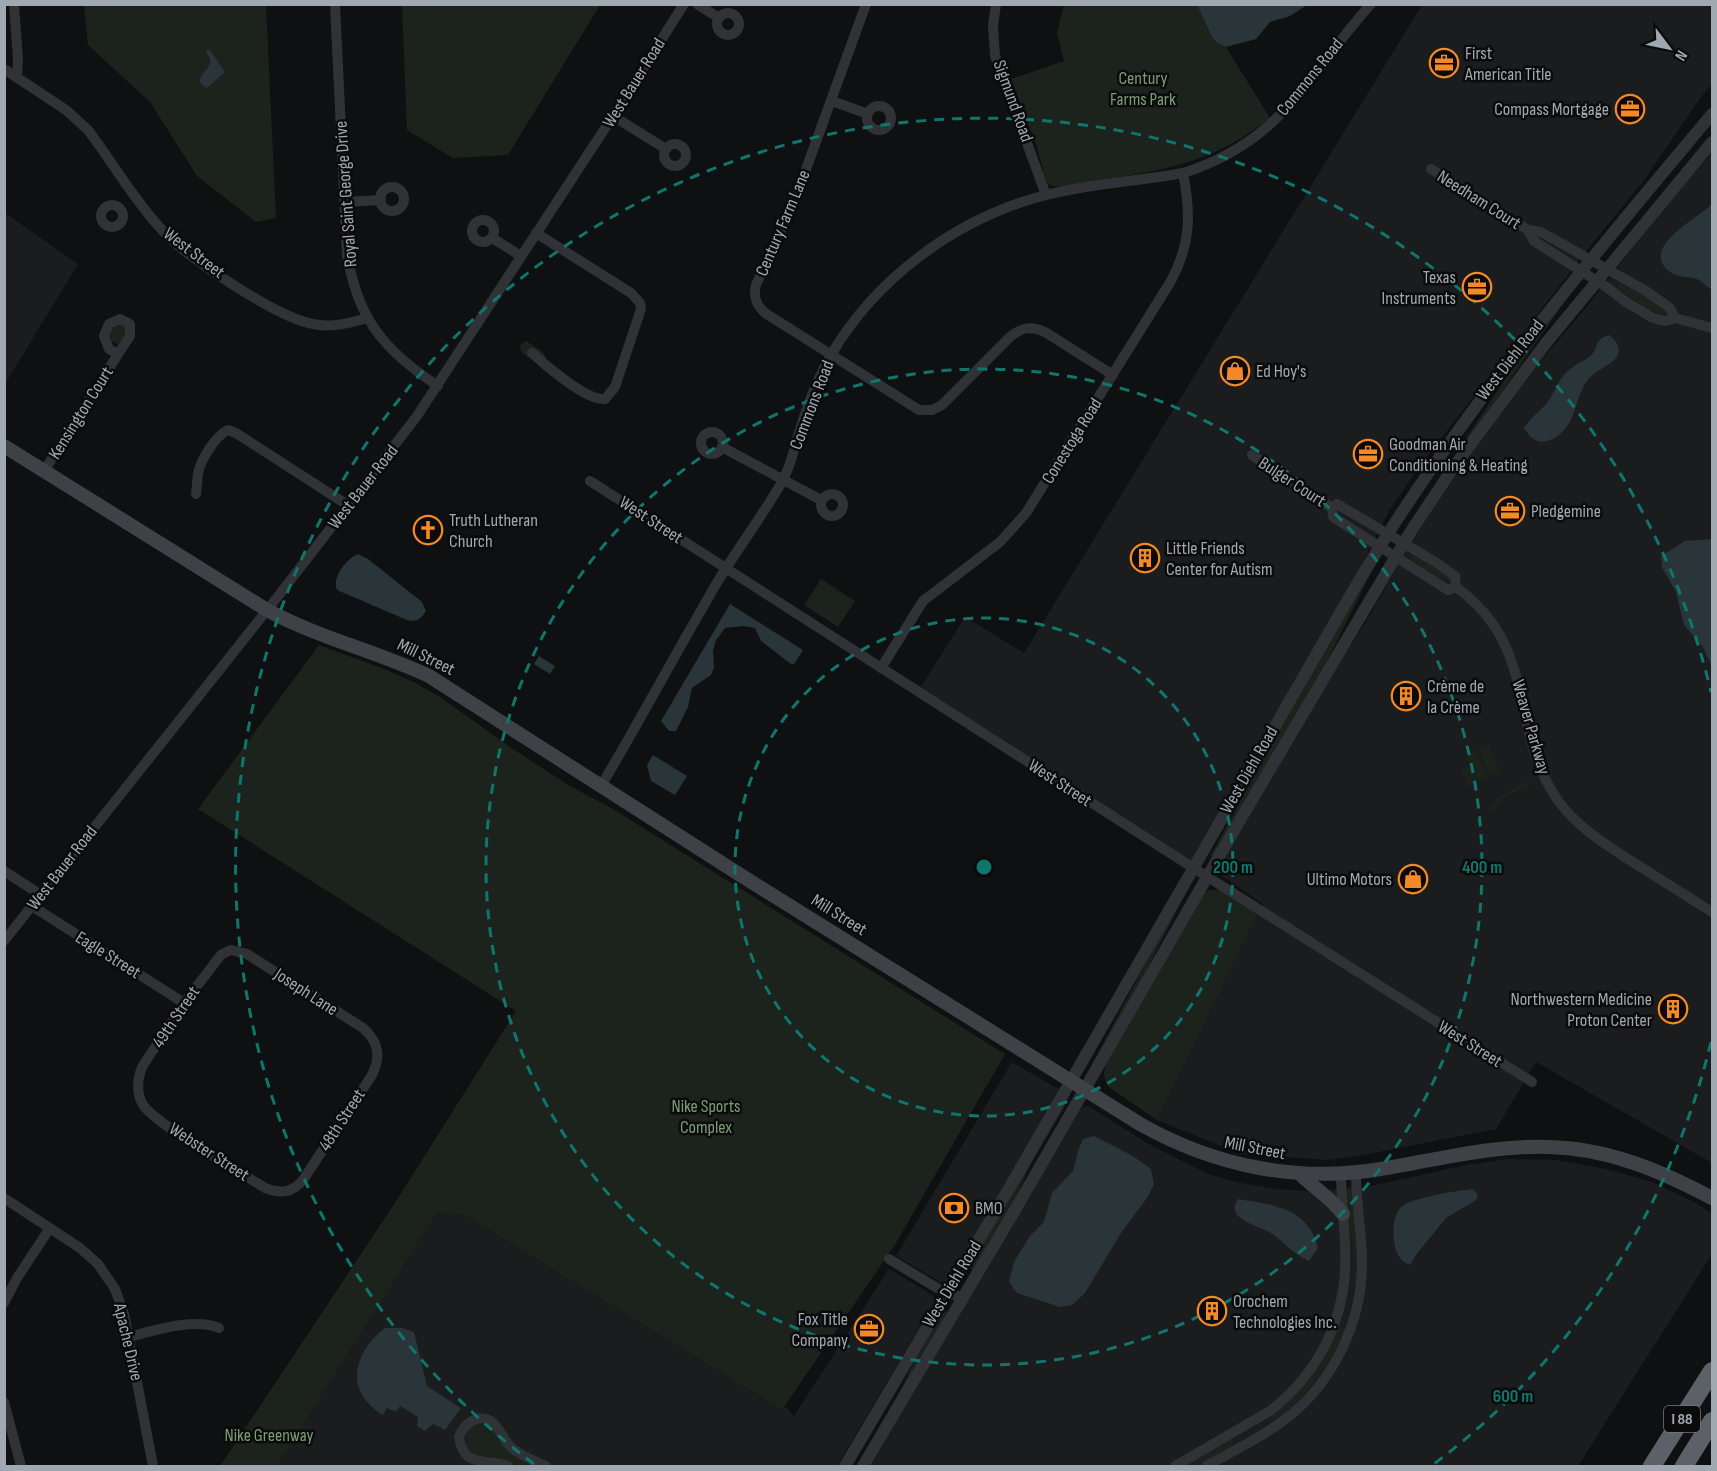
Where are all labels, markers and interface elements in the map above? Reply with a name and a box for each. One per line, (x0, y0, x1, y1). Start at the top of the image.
north arrow (1639, 18, 1699, 78)
street label: Commons Road (1272, 34, 1348, 120)
street label: West Bauer Road (598, 35, 670, 131)
place label: First American Title (1464, 43, 1552, 85)
text: N (1670, 46, 1691, 64)
office icon: First American Title (1428, 47, 1460, 79)
street label: Sigmund Road (989, 57, 1037, 145)
park label: Century Farms Park (1110, 68, 1176, 110)
office icon: Compass Mortgage (1614, 93, 1646, 125)
place label: Compass Mortgage (1494, 99, 1609, 120)
street label: Royal Saint George Drive (330, 120, 362, 268)
street label: Needham Court (1433, 166, 1525, 234)
street label: Century Farm Lane (751, 167, 815, 279)
street label: West Street (159, 223, 229, 283)
place label: Texas Instruments (1382, 267, 1456, 309)
office icon: Texas Instruments (1461, 271, 1493, 303)
street label: West Diehl Road (1472, 315, 1548, 405)
shop icon: Ed Hoy's (1219, 355, 1251, 387)
street label: Commons Road (785, 358, 839, 452)
place label: Ed Hoy's (1256, 361, 1306, 382)
street label: Kensington Court (44, 362, 118, 463)
street label: Conestoga Road (1037, 394, 1107, 488)
place label: Goodman Air Conditioning & Heating (1389, 434, 1528, 476)
office icon: Goodman Air Conditioning & Heating (1352, 438, 1384, 470)
street label: West Bauer Road (324, 441, 402, 533)
street label: Bulger Court (1255, 453, 1330, 512)
street label: West Street (615, 492, 687, 549)
office icon: Pledgemine (1494, 495, 1526, 527)
place label: Pledgemine (1531, 501, 1601, 522)
place label: Truth Lutheran Church (449, 510, 538, 552)
church icon: Truth Lutheran Church (412, 514, 444, 546)
place label: Little Friends Center for Autism (1166, 538, 1273, 580)
building icon: Little Friends Center for Autism (1129, 542, 1161, 574)
street label: Mill Street (394, 634, 459, 680)
place label: Crème de la Crème (1427, 676, 1484, 718)
street label: Weaver Parkway (1507, 677, 1555, 777)
building icon: Crème de la Crème (1390, 680, 1422, 712)
street label: West Diehl Road (1216, 723, 1282, 817)
street label: West Street (1024, 755, 1096, 812)
street label: West Bauer Road (23, 822, 101, 914)
centre of rings (974, 857, 994, 877)
text: 200 m (1213, 857, 1253, 878)
text: 400 m (1462, 857, 1502, 878)
shop icon: Ultimo Motors (1397, 863, 1429, 895)
place label: Ultimo Motors (1307, 869, 1392, 890)
street label: Mill Street (807, 890, 871, 940)
street label: Eagle Street (72, 927, 145, 983)
street label: Joseph Lane (269, 963, 342, 1020)
street label: 49th Street (148, 982, 204, 1052)
place label: Northwestern Medicine Proton Center (1510, 989, 1652, 1031)
building icon: Northwestern Medicine Proton Center (1657, 993, 1689, 1025)
street label: West Street (1434, 1016, 1506, 1072)
street label: 48th Street (314, 1085, 370, 1155)
park label: Nike Sports Complex (671, 1096, 741, 1138)
street label: Webster Street (165, 1118, 253, 1186)
street label: Mill Street (1223, 1132, 1288, 1164)
bank icon: BMO (938, 1192, 970, 1224)
place label: BMO (975, 1198, 1003, 1219)
street label: West Diehl Road (918, 1237, 986, 1331)
place label: Orochem Technologies Inc. (1233, 1291, 1337, 1333)
building icon: Orochem Technologies Inc. (1196, 1295, 1228, 1327)
street label: Apache Drive (109, 1300, 147, 1383)
place label: Fox Title Company (791, 1309, 848, 1351)
office icon: Fox Title Company (853, 1313, 885, 1345)
text: 600 m (1493, 1386, 1533, 1407)
road number: I 88 (1664, 1406, 1700, 1432)
park label: Nike Greenway (225, 1425, 314, 1446)

